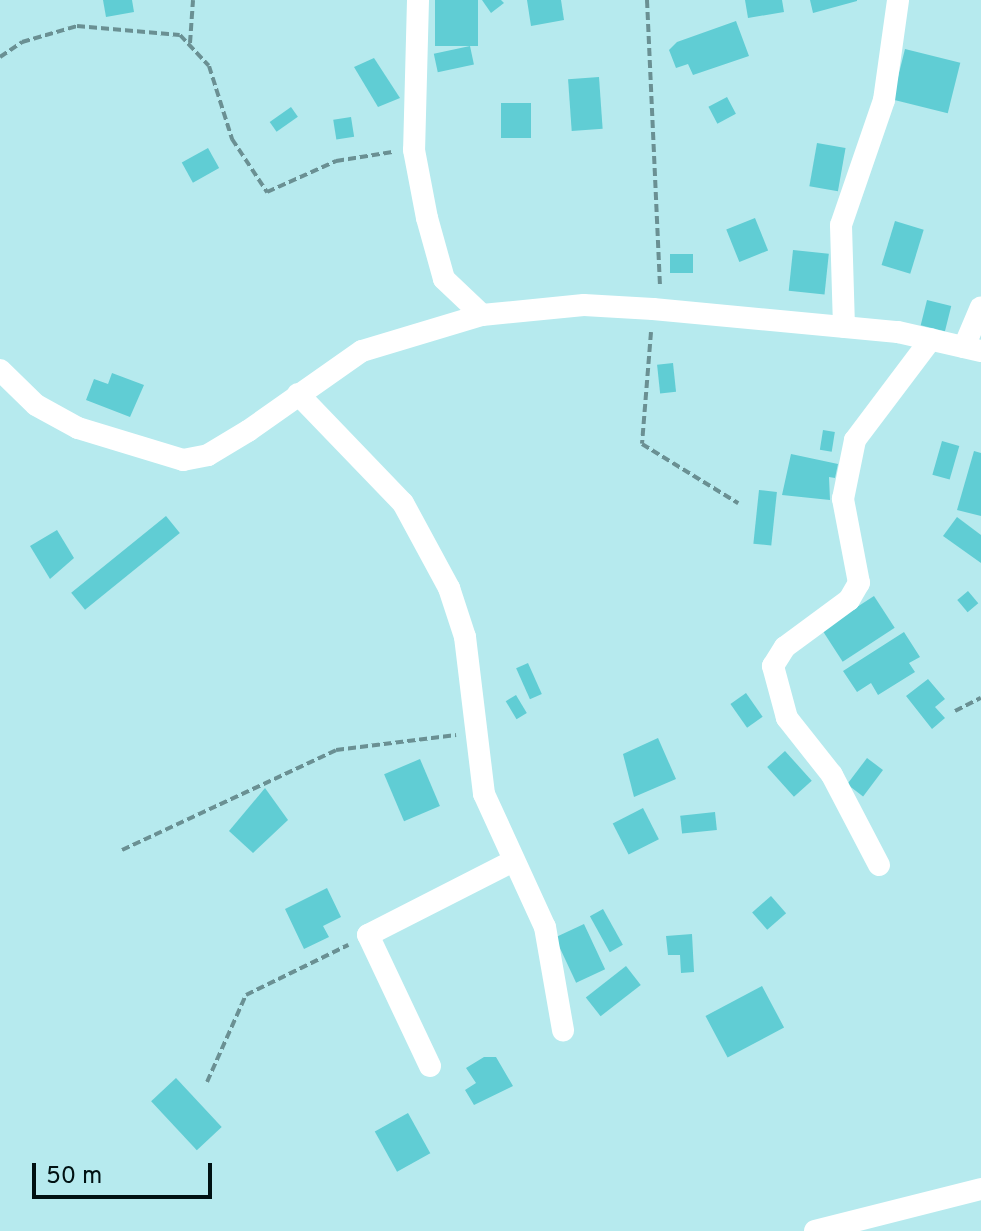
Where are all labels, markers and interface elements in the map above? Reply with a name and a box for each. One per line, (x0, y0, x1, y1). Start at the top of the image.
scale bar (36, 1147, 216, 1197)
text: 50 m (46, 1162, 102, 1192)

